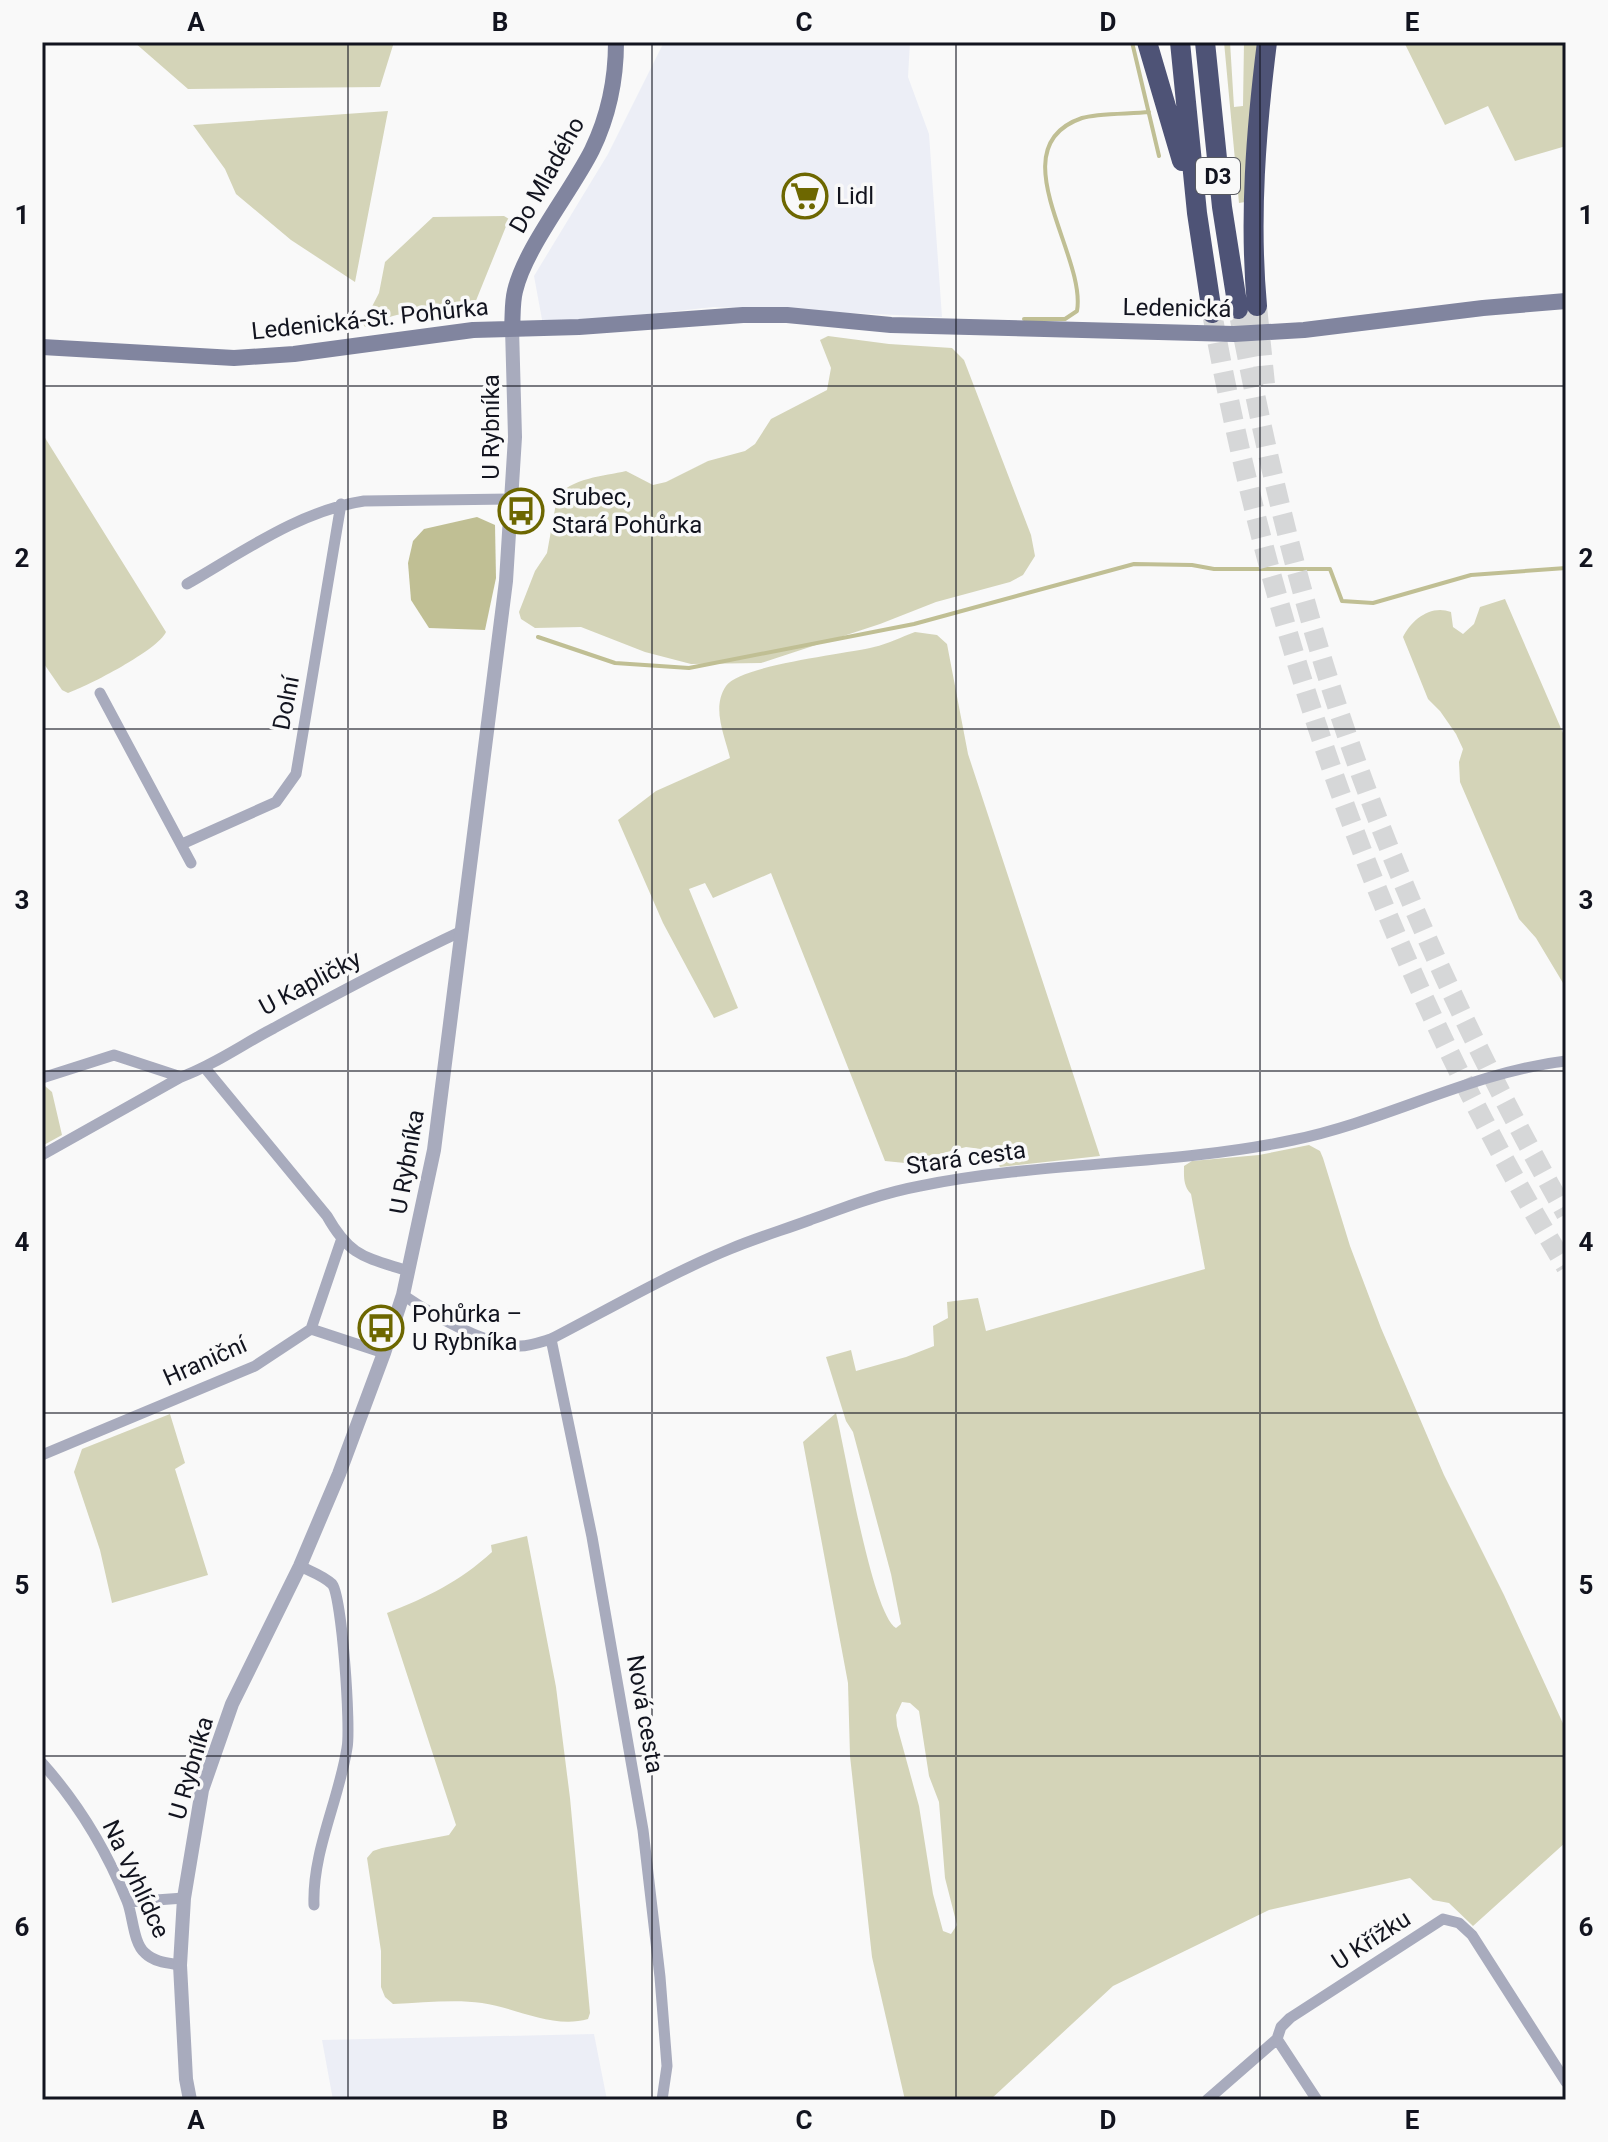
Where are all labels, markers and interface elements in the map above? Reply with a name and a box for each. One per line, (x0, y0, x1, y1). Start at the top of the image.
text: A (187, 7, 205, 37)
text: B (492, 7, 508, 37)
text: C (795, 7, 813, 37)
text: D (1100, 7, 1116, 37)
text: E (1405, 7, 1420, 37)
street label: Do Mladého (504, 112, 590, 238)
road number: D3 (1196, 158, 1240, 194)
supermarket icon: Lidl (781, 172, 829, 220)
place label: Lidl (836, 182, 874, 210)
text: 1 (15, 200, 29, 230)
text: 1 (1579, 200, 1593, 230)
street label: Ledenická-St. Pohůrka (250, 293, 490, 345)
street label: Ledenická (1122, 293, 1232, 323)
street label: U Rybníka (477, 374, 505, 480)
place label: Srubec, Stará Pohůrka (552, 483, 702, 539)
bus stop icon: Srubec, Stará Pohůrka (497, 487, 545, 535)
text: 2 (15, 543, 29, 573)
text: 2 (1579, 543, 1593, 573)
street label: Dolní (267, 673, 305, 732)
text: 3 (15, 885, 29, 915)
text: 3 (1579, 885, 1593, 915)
street label: U Kapličky (254, 944, 366, 1021)
street label: U Rybníka (384, 1108, 430, 1216)
street label: Stará cesta (904, 1136, 1028, 1180)
text: 4 (15, 1227, 30, 1257)
text: 4 (1579, 1227, 1594, 1257)
place label: Pohůrka – U Rybníka (412, 1300, 522, 1356)
bus stop icon: Pohůrka – U Rybníka (357, 1304, 405, 1352)
street label: Hraniční (159, 1330, 252, 1392)
text: 5 (15, 1570, 29, 1600)
text: 5 (1579, 1570, 1593, 1600)
street label: Nová cesta (621, 1653, 669, 1775)
street label: U Rybníka (163, 1713, 219, 1823)
street label: Na Vyhlídce (97, 1816, 175, 1942)
street label: U Křížku (1326, 1904, 1416, 1976)
text: 6 (15, 1912, 30, 1942)
text: 6 (1579, 1912, 1594, 1942)
text: A (187, 2105, 205, 2135)
text: B (492, 2105, 508, 2135)
text: C (795, 2105, 813, 2135)
text: D (1100, 2105, 1116, 2135)
text: E (1405, 2105, 1420, 2135)

